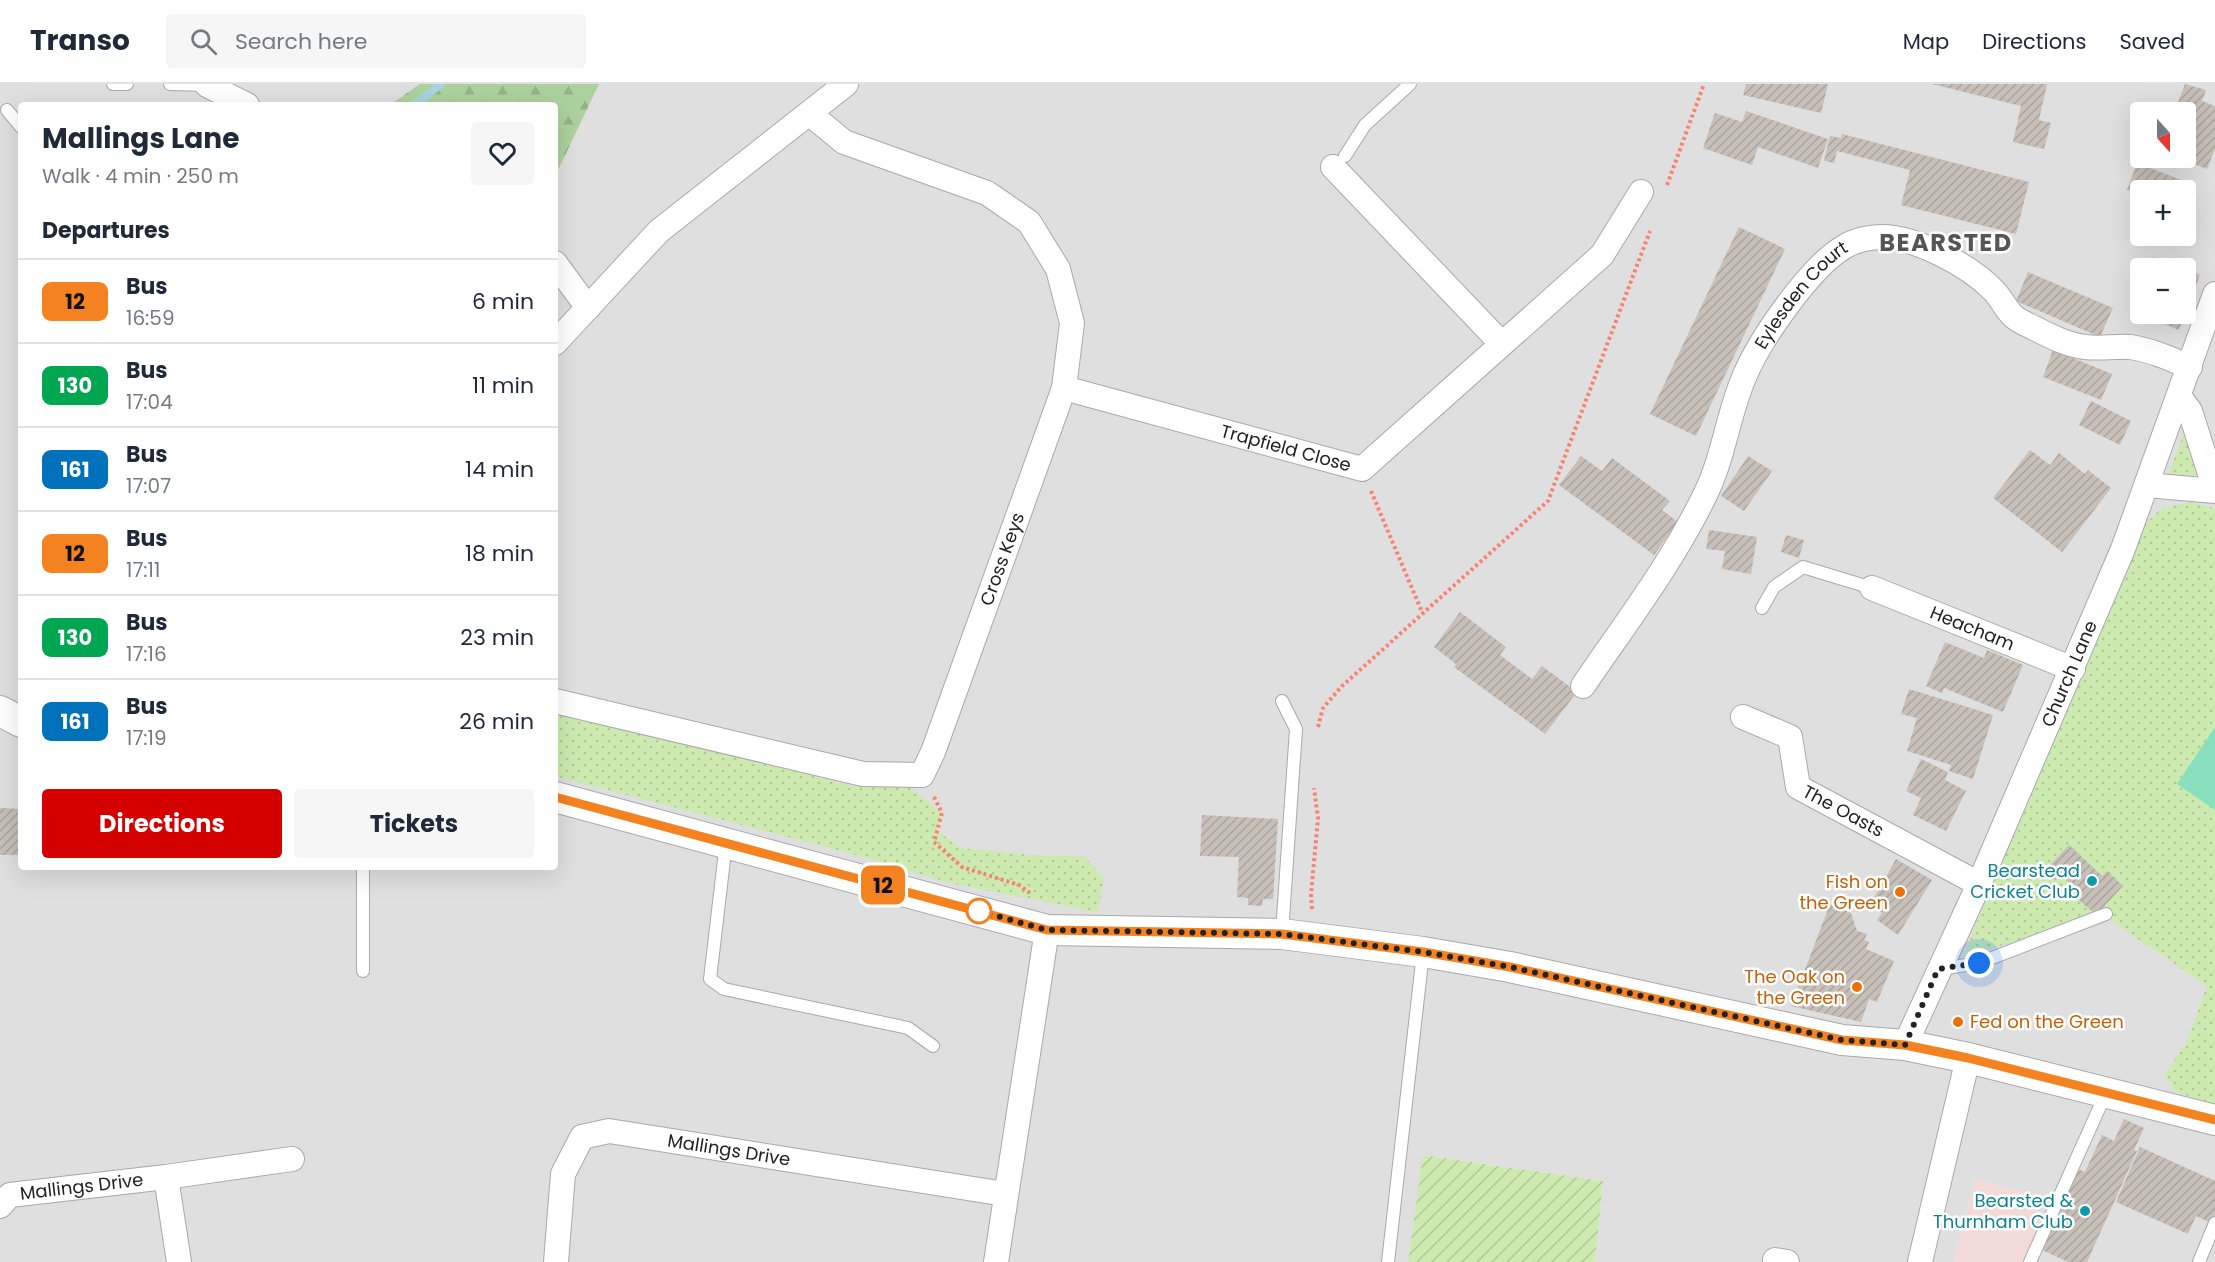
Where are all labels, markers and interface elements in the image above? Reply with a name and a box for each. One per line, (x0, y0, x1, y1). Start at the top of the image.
search box (166, 14, 586, 68)
text: Transo (30, 21, 130, 60)
icon: search (187, 25, 220, 58)
text: Search here (235, 26, 367, 57)
text: Map (1903, 27, 1949, 56)
text: Directions (1982, 27, 2086, 56)
text: Saved (2119, 27, 2185, 56)
north arrow (2130, 102, 2196, 168)
map controls (2130, 102, 2196, 324)
text: Mallings Lane (42, 119, 239, 158)
button: heart (471, 122, 534, 185)
text: Walk · 4 min · 250 m (42, 162, 239, 190)
button: + (2130, 180, 2196, 246)
text: Departures (42, 215, 170, 246)
district label: BEARSTED (1879, 226, 2013, 259)
street label: Eylesden Court (1748, 235, 1852, 353)
button: − (2130, 258, 2196, 324)
text: Bus (126, 271, 168, 302)
text: 6 min (472, 286, 534, 317)
text: 12 (65, 287, 85, 316)
text: 16:59 (126, 304, 175, 332)
text: Bus (126, 355, 168, 386)
text: 11 min (472, 370, 534, 401)
text: 130 (58, 371, 92, 400)
text: 17:04 (126, 388, 173, 416)
street label: Trapfield Close (1218, 418, 1354, 478)
text: Bus (126, 439, 168, 470)
text: 14 min (465, 454, 534, 485)
text: 161 (60, 455, 90, 484)
text: 17:07 (126, 472, 171, 500)
street label: Cross Keys (974, 509, 1030, 609)
text: Bus (126, 523, 168, 554)
text: 18 min (465, 538, 534, 569)
text: 12 (65, 539, 85, 568)
text: 17:11 (126, 556, 160, 584)
street label: Heacham (1926, 600, 2018, 656)
text: Bus (126, 607, 168, 638)
street label: Church Lane (2035, 616, 2103, 731)
text: 23 min (460, 622, 534, 653)
text: 130 (58, 623, 92, 652)
text: 17:16 (126, 640, 167, 668)
text: Bus (126, 691, 168, 722)
text: 26 min (459, 706, 534, 737)
text: 161 (60, 707, 90, 736)
text: 17:19 (126, 724, 167, 752)
street label: The Oasts (1798, 779, 1889, 843)
button: Directions (42, 789, 282, 858)
button: Tickets (294, 789, 534, 858)
place label: Bearstead Cricket Club (1970, 858, 2080, 904)
line badge: 12 (856, 866, 910, 904)
place label: Fish on the Green (1799, 869, 1888, 915)
text: 12 (873, 871, 893, 900)
marker: Bearstead Cricket Club (2085, 874, 2099, 888)
marker: Fish on the Green (1893, 885, 1907, 899)
unlabelled marker (966, 898, 992, 924)
your location (1964, 948, 1994, 978)
place label: The Oak on the Green (1744, 964, 1845, 1010)
marker: The Oak on the Green (1850, 980, 1864, 994)
place label: Fed on the Green (1970, 1009, 2124, 1034)
marker: Fed on the Green (1951, 1015, 1965, 1029)
street label: Mallings Drive (666, 1127, 792, 1172)
street label: Mallings Drive (19, 1167, 145, 1206)
place label: Bearsted & Thurnham Club (1933, 1188, 2074, 1234)
marker: Bearsted & Thurnham Club (2078, 1204, 2092, 1218)

